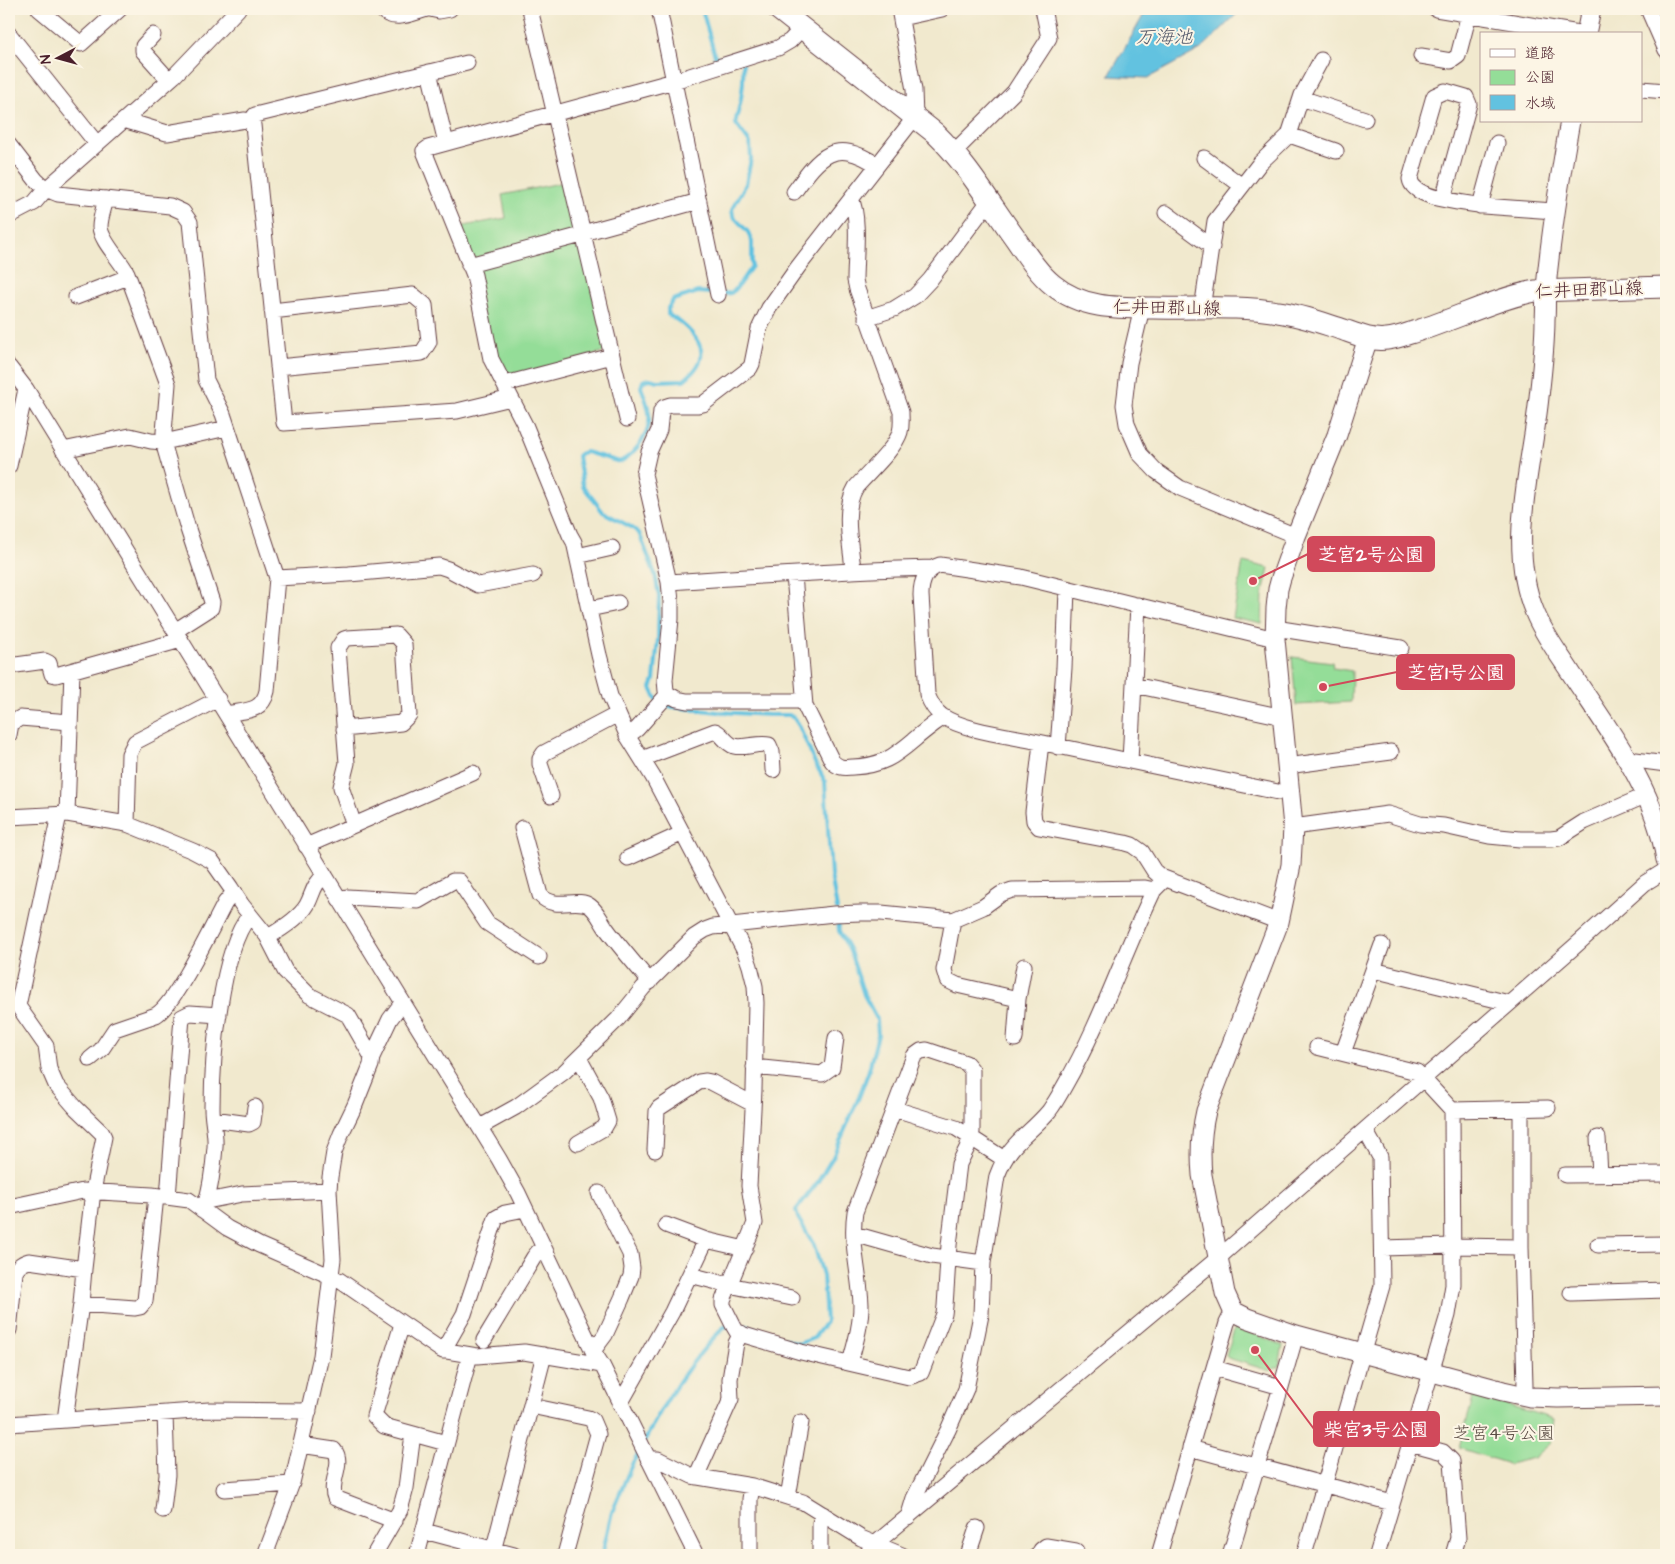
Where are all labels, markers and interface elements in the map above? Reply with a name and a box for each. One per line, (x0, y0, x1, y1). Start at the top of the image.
water label: 万海池 (1135, 24, 1193, 51)
north arrow (32, 32, 82, 82)
legend (1480, 32, 1642, 122)
text: 道路 (1525, 43, 1555, 64)
text: N (36, 54, 56, 65)
text: 公園 (1525, 67, 1555, 88)
text: 水域 (1525, 93, 1555, 114)
street label: 仁井田郡山線 (1535, 276, 1643, 304)
street label: 仁井田郡山線 (1113, 295, 1221, 321)
callout: 芝宮2号公園 (1308, 537, 1434, 571)
text: 芝宮2号公園 (1318, 542, 1424, 569)
callout: 芝宮1号公園 (1397, 655, 1514, 689)
text: 芝宮1号公園 (1407, 660, 1505, 687)
callout: 柴宮3号公園 (1314, 1412, 1439, 1446)
text: 柴宮3号公園 (1324, 1417, 1428, 1444)
park label: 芝宮4号公園 (1453, 1421, 1555, 1446)

